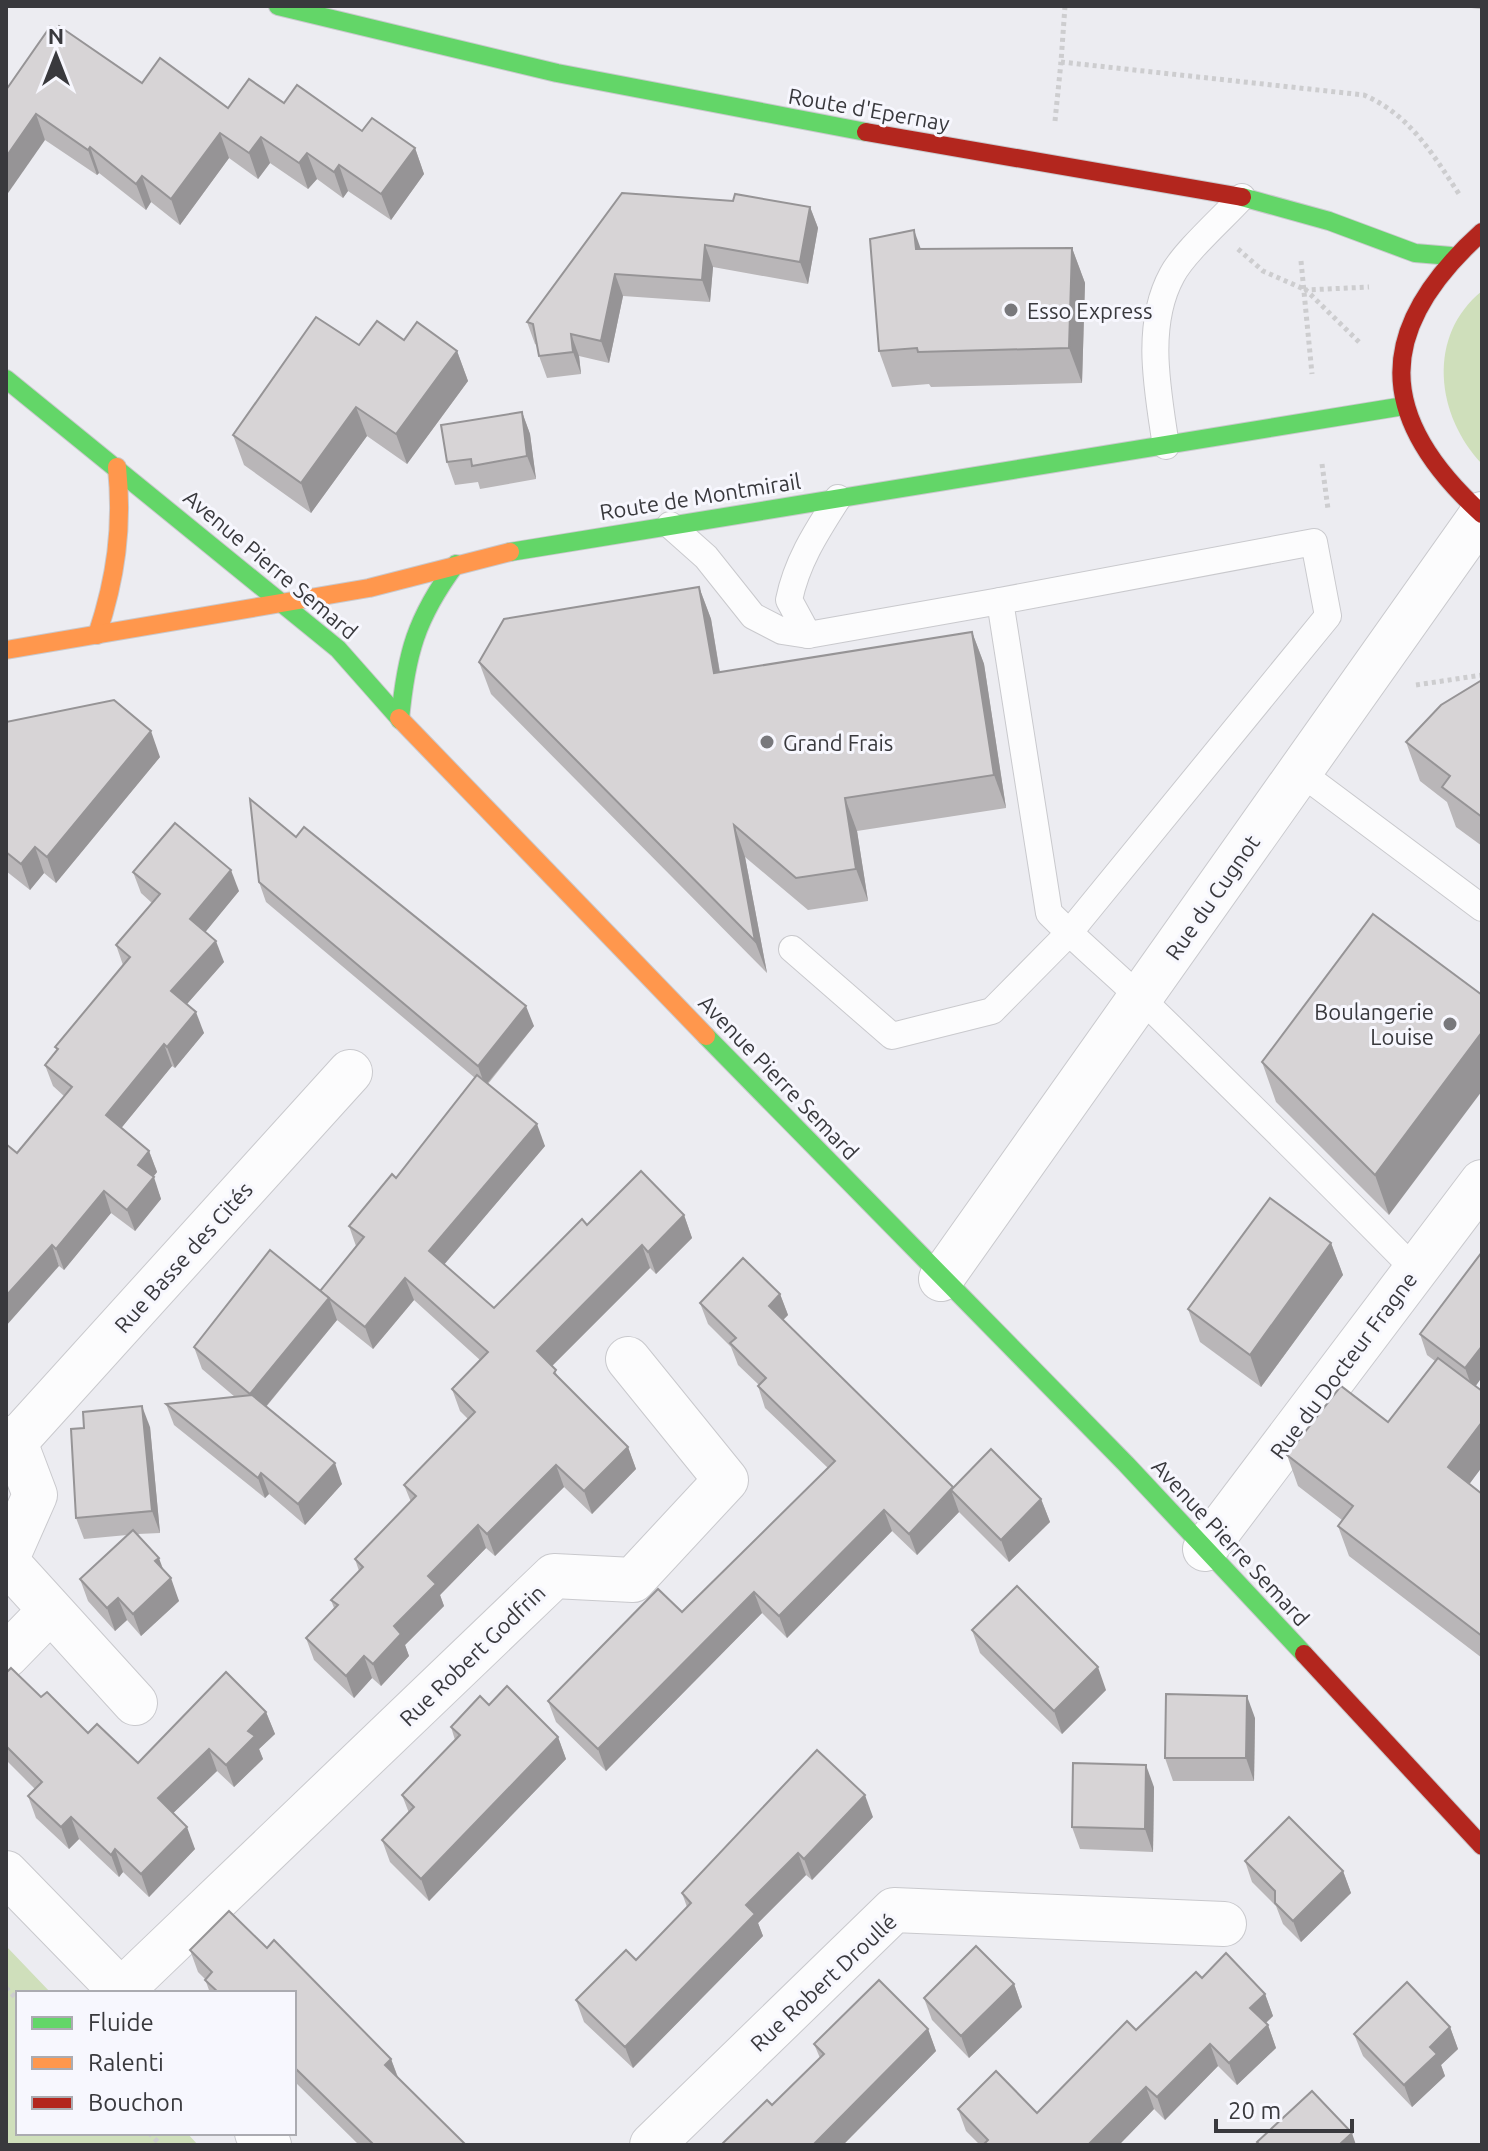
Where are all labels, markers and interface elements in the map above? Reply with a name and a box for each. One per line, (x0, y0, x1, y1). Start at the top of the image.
north arrow (16, 16, 96, 96)
text: N (48, 23, 64, 48)
street label: Route d'Epernay (786, 83, 952, 136)
place label: Esso Express (1027, 298, 1152, 323)
marker: Esso Express (1002, 301, 1020, 319)
street label: Route de Montmirail (598, 468, 803, 524)
street label: Avenue Pierre Semard (179, 484, 363, 644)
place label: Grand Frais (783, 730, 893, 755)
marker: Grand Frais (758, 733, 776, 751)
street label: Rue du Cugnot (1160, 830, 1264, 964)
street label: Avenue Pierre Semard (694, 990, 864, 1164)
place label: Boulangerie Louise (1314, 999, 1434, 1049)
marker: Boulangerie Louise (1441, 1015, 1459, 1033)
street label: Rue Basse des Cités (109, 1177, 257, 1337)
street label: Rue du Docteur Fragne (1265, 1267, 1421, 1463)
street label: Avenue Pierre Semard (1147, 1453, 1315, 1631)
street label: Rue Robert Godfrin (394, 1579, 550, 1731)
street label: Rue Robert Droullé (745, 1908, 901, 2056)
legend (16, 1991, 296, 2135)
text: Fluide (88, 2009, 154, 2036)
text: Ralenti (88, 2049, 164, 2076)
scale bar (1216, 2083, 1352, 2133)
text: Bouchon (88, 2089, 184, 2116)
text: 20 m (1228, 2097, 1281, 2124)

